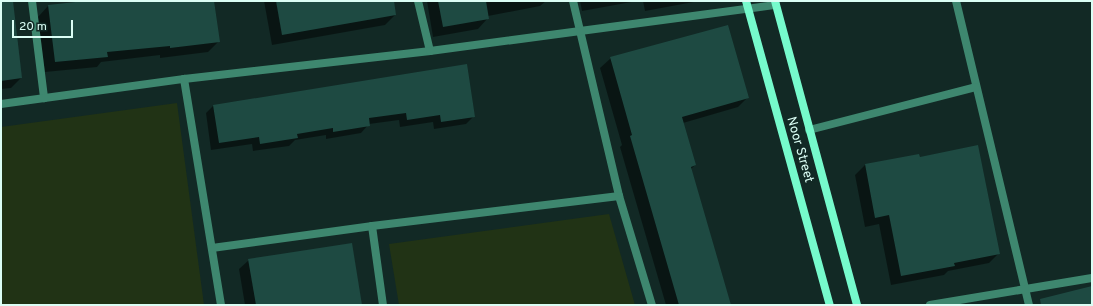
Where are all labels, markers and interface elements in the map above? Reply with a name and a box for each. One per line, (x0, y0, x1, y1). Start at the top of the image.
scale bar (14, 12, 75, 38)
text: 20 m (19, 19, 47, 35)
street label: Noor Street (782, 115, 816, 185)

